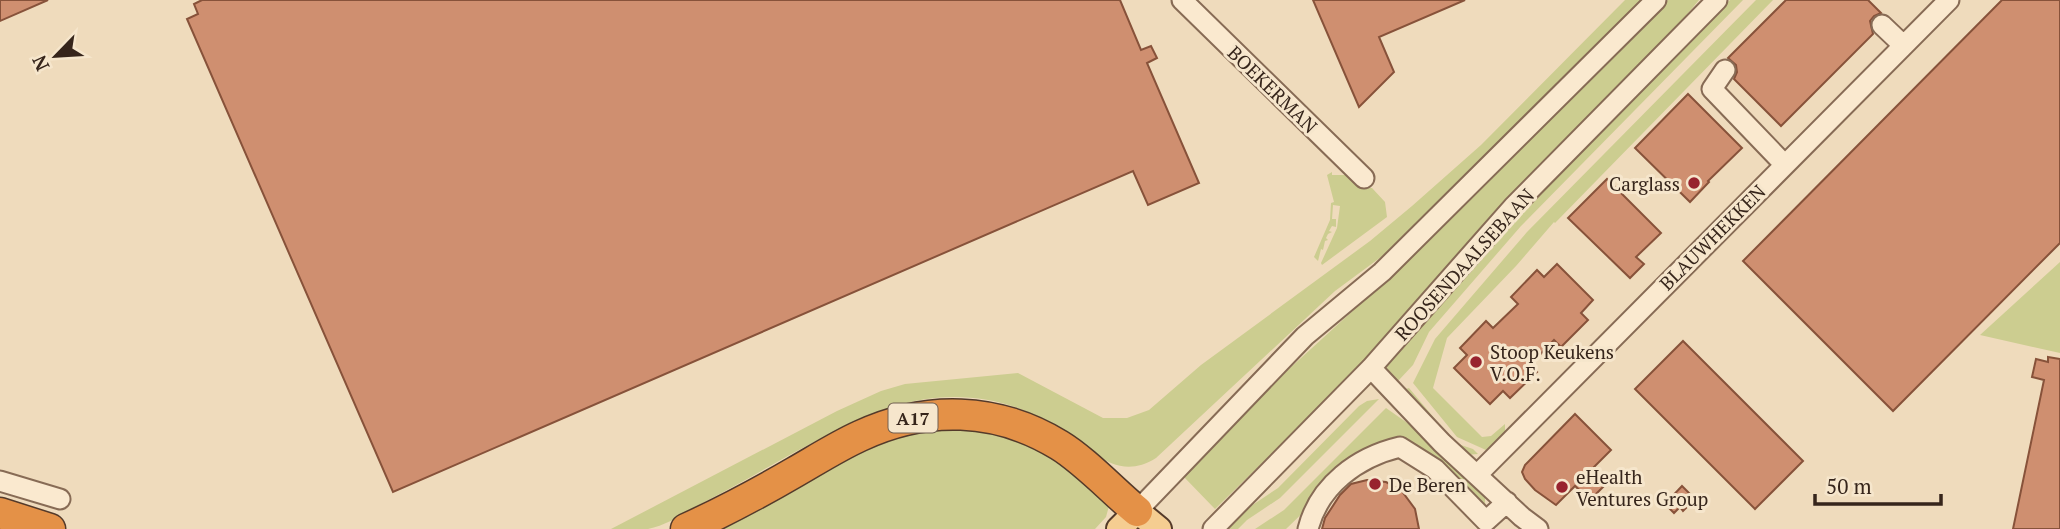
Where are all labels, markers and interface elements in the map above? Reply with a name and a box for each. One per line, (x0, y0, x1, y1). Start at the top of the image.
north arrow (21, 21, 91, 91)
street label: BOEKERMAN (1223, 40, 1323, 138)
text: N (26, 51, 55, 75)
place label: Carglass (1609, 171, 1680, 196)
marker: Carglass (1686, 175, 1702, 191)
street label: BLAUWHEKKEN (1654, 179, 1770, 295)
street label: ROOSENDAALSEBAAN (1389, 183, 1539, 345)
place label: Stoop Keukens V.O.F. (1490, 339, 1614, 386)
marker: Stoop Keukens V.O.F. (1468, 354, 1484, 370)
road number: A17 (888, 404, 937, 432)
scale bar (1815, 462, 1941, 506)
place label: eHealth Ventures Group (1576, 464, 1708, 511)
place label: De Beren (1389, 472, 1466, 497)
text: 50 m (1826, 472, 1872, 500)
marker: De Beren (1367, 476, 1383, 492)
marker: eHealth Ventures Group (1554, 479, 1570, 495)

